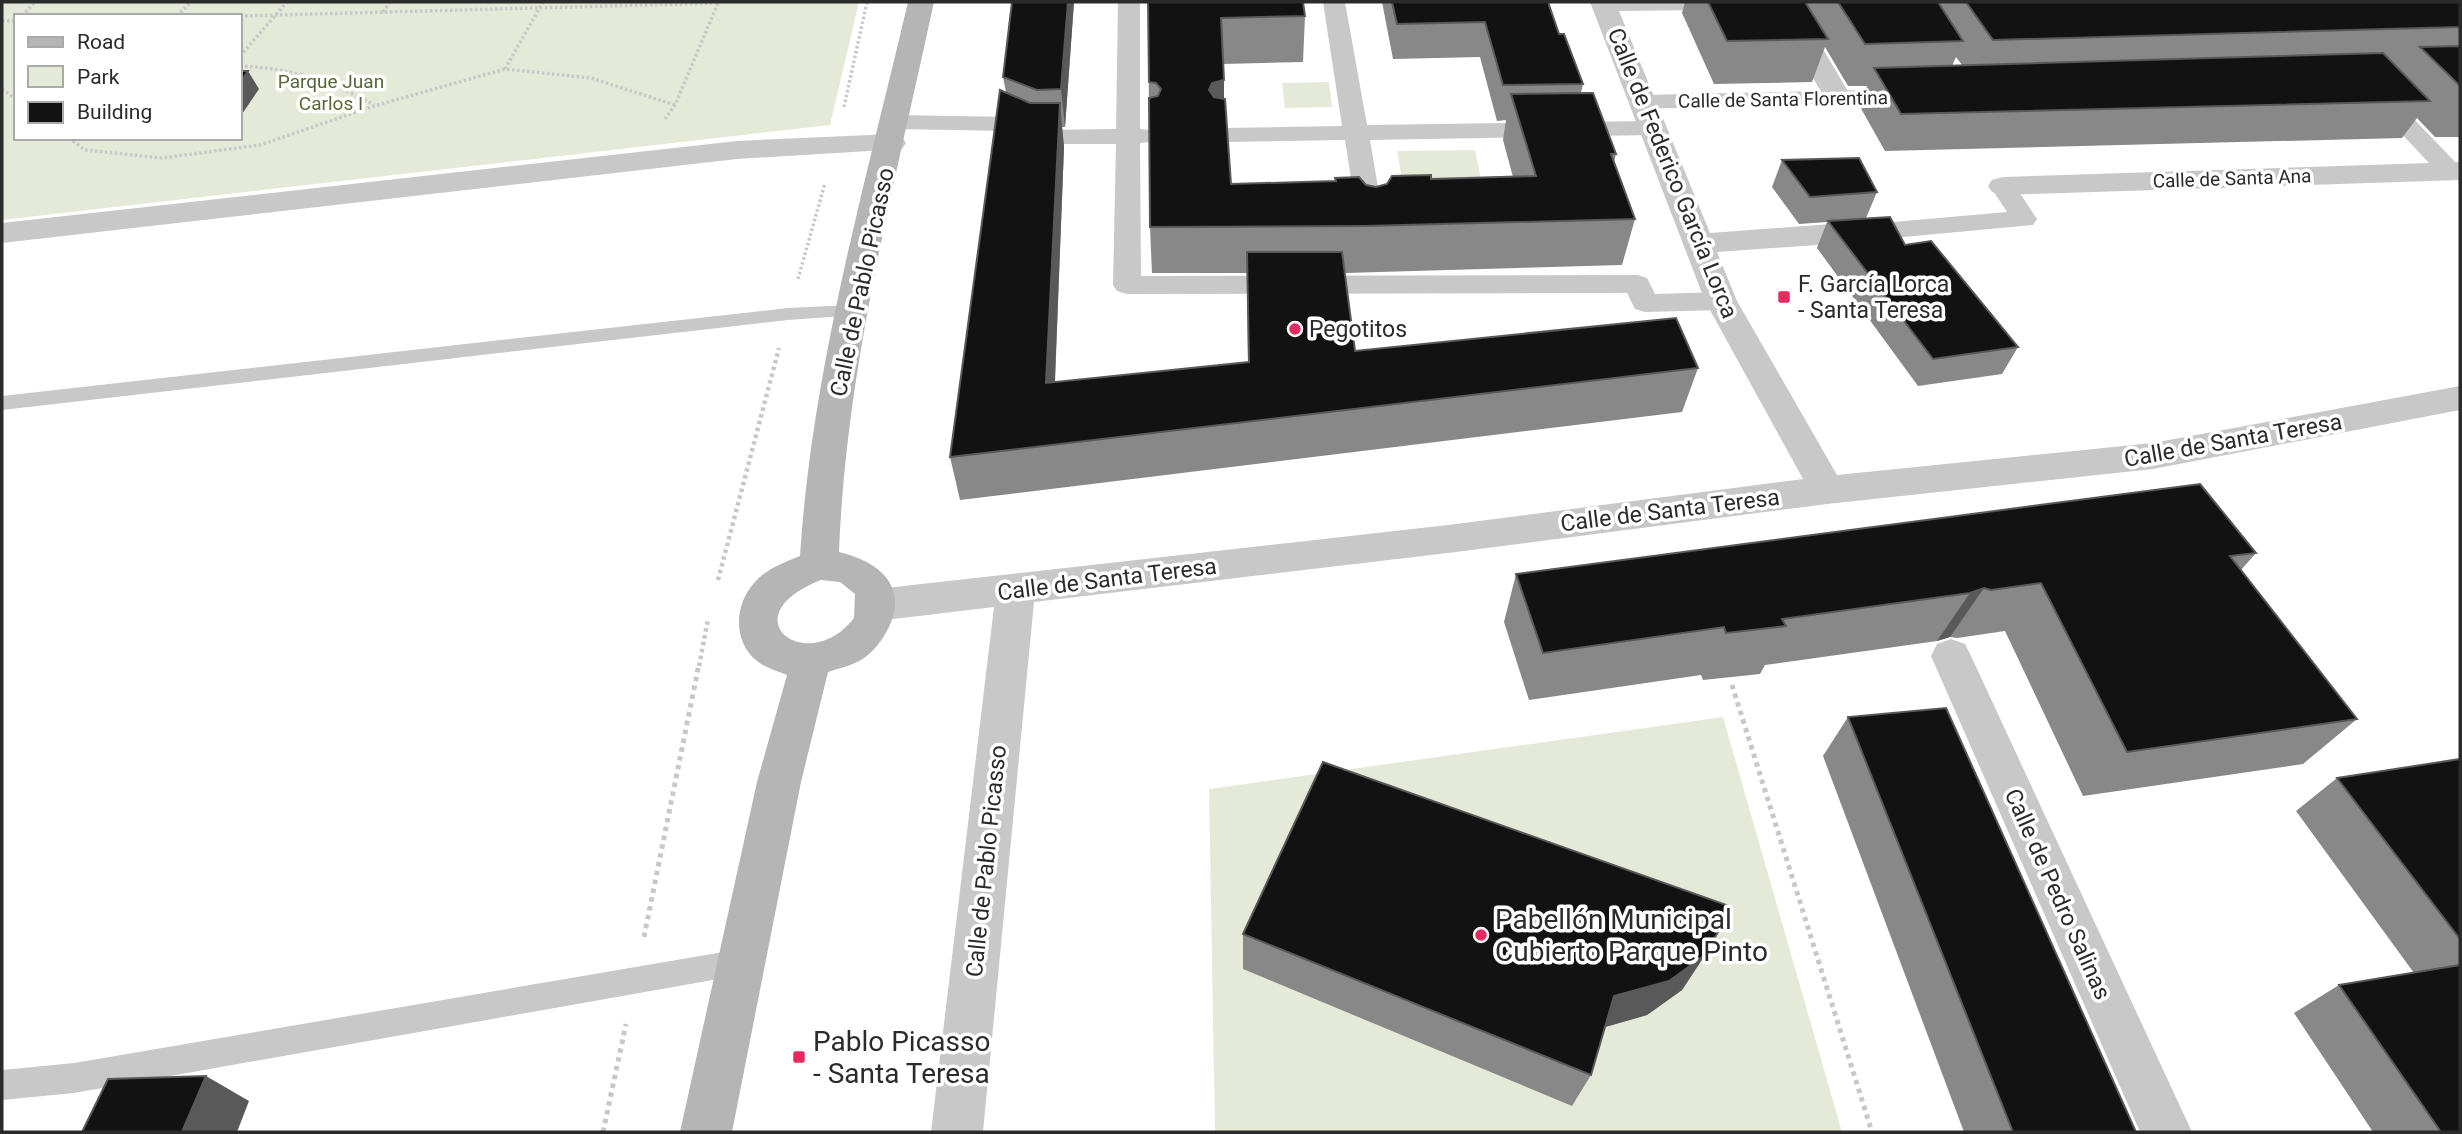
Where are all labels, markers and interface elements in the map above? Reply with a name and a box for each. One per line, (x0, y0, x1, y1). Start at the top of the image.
legend (14, 14, 242, 140)
street label: Calle de Federico García Lorca (1602, 24, 1743, 322)
text: Road (77, 30, 125, 54)
text: Park (77, 65, 120, 89)
park label: Parque Juan Carlos I (278, 70, 384, 115)
street label: Calle de Santa Florentina (1678, 86, 1888, 113)
text: Building (77, 100, 152, 124)
street label: Calle de Santa Ana (2152, 164, 2312, 193)
street label: Calle de Pablo Picasso (825, 165, 900, 399)
place label: F. García Lorca - Santa Teresa (1798, 271, 1949, 324)
marker: F. García Lorca - Santa Teresa (1776, 289, 1792, 305)
place label: Pegotitos (1309, 316, 1407, 343)
marker: Pegotitos (1287, 321, 1303, 337)
street label: Calle de Santa Teresa (2122, 408, 2344, 473)
street label: Calle de Santa Teresa (1559, 484, 1781, 537)
street label: Calle de Santa Teresa (996, 553, 1218, 606)
street label: Calle de Pablo Picasso (961, 744, 1012, 978)
street label: Calle de Pedro Salinas (1999, 785, 2116, 1004)
place label: Pabellón Municipal Cubierto Parque Pinto (1495, 903, 1768, 968)
marker: Pabellón Municipal Cubierto Parque Pinto (1473, 927, 1489, 943)
place label: Pablo Picasso - Santa Teresa (813, 1025, 990, 1090)
marker: Pablo Picasso - Santa Teresa (791, 1049, 807, 1065)

